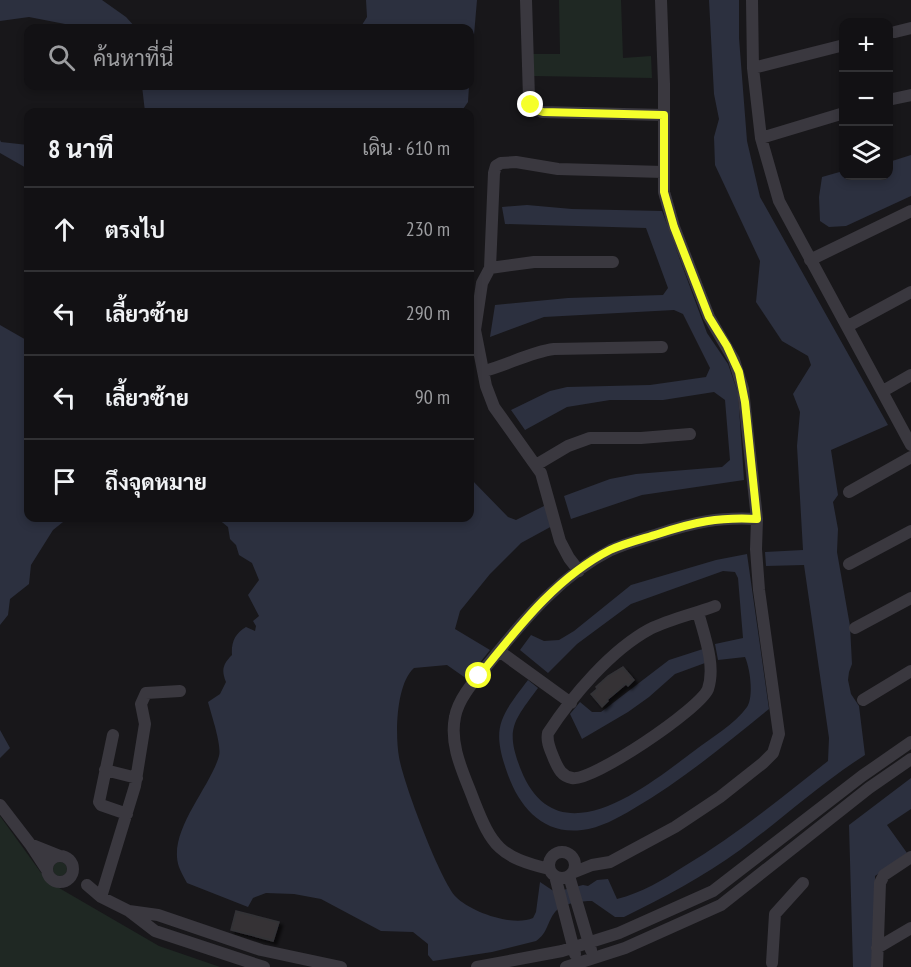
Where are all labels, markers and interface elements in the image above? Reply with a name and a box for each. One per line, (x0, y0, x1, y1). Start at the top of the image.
map controls (839, 18, 893, 180)
button: + (839, 18, 893, 72)
search box (24, 24, 474, 90)
icon: search (45, 41, 78, 74)
text: ค้นหาที่นี่ (93, 44, 173, 72)
button: − (839, 72, 893, 126)
route end (517, 91, 543, 117)
button: layers (839, 126, 893, 180)
text: 8 นาที (48, 132, 114, 165)
text: เดิน · 610 m (362, 135, 450, 161)
icon: ahead (48, 213, 81, 246)
text: ตรงไป (105, 216, 165, 244)
text: 230 m (406, 216, 450, 242)
icon: left (48, 297, 81, 330)
text: เลี้ยวซ้าย (105, 300, 189, 328)
text: 290 m (406, 300, 450, 326)
icon: left (48, 381, 81, 414)
text: เลี้ยวซ้าย (105, 384, 189, 412)
text: 90 m (415, 384, 450, 410)
icon: arrive (48, 465, 81, 498)
text: ถึงจุดหมาย (105, 468, 207, 496)
route start (465, 662, 491, 688)

